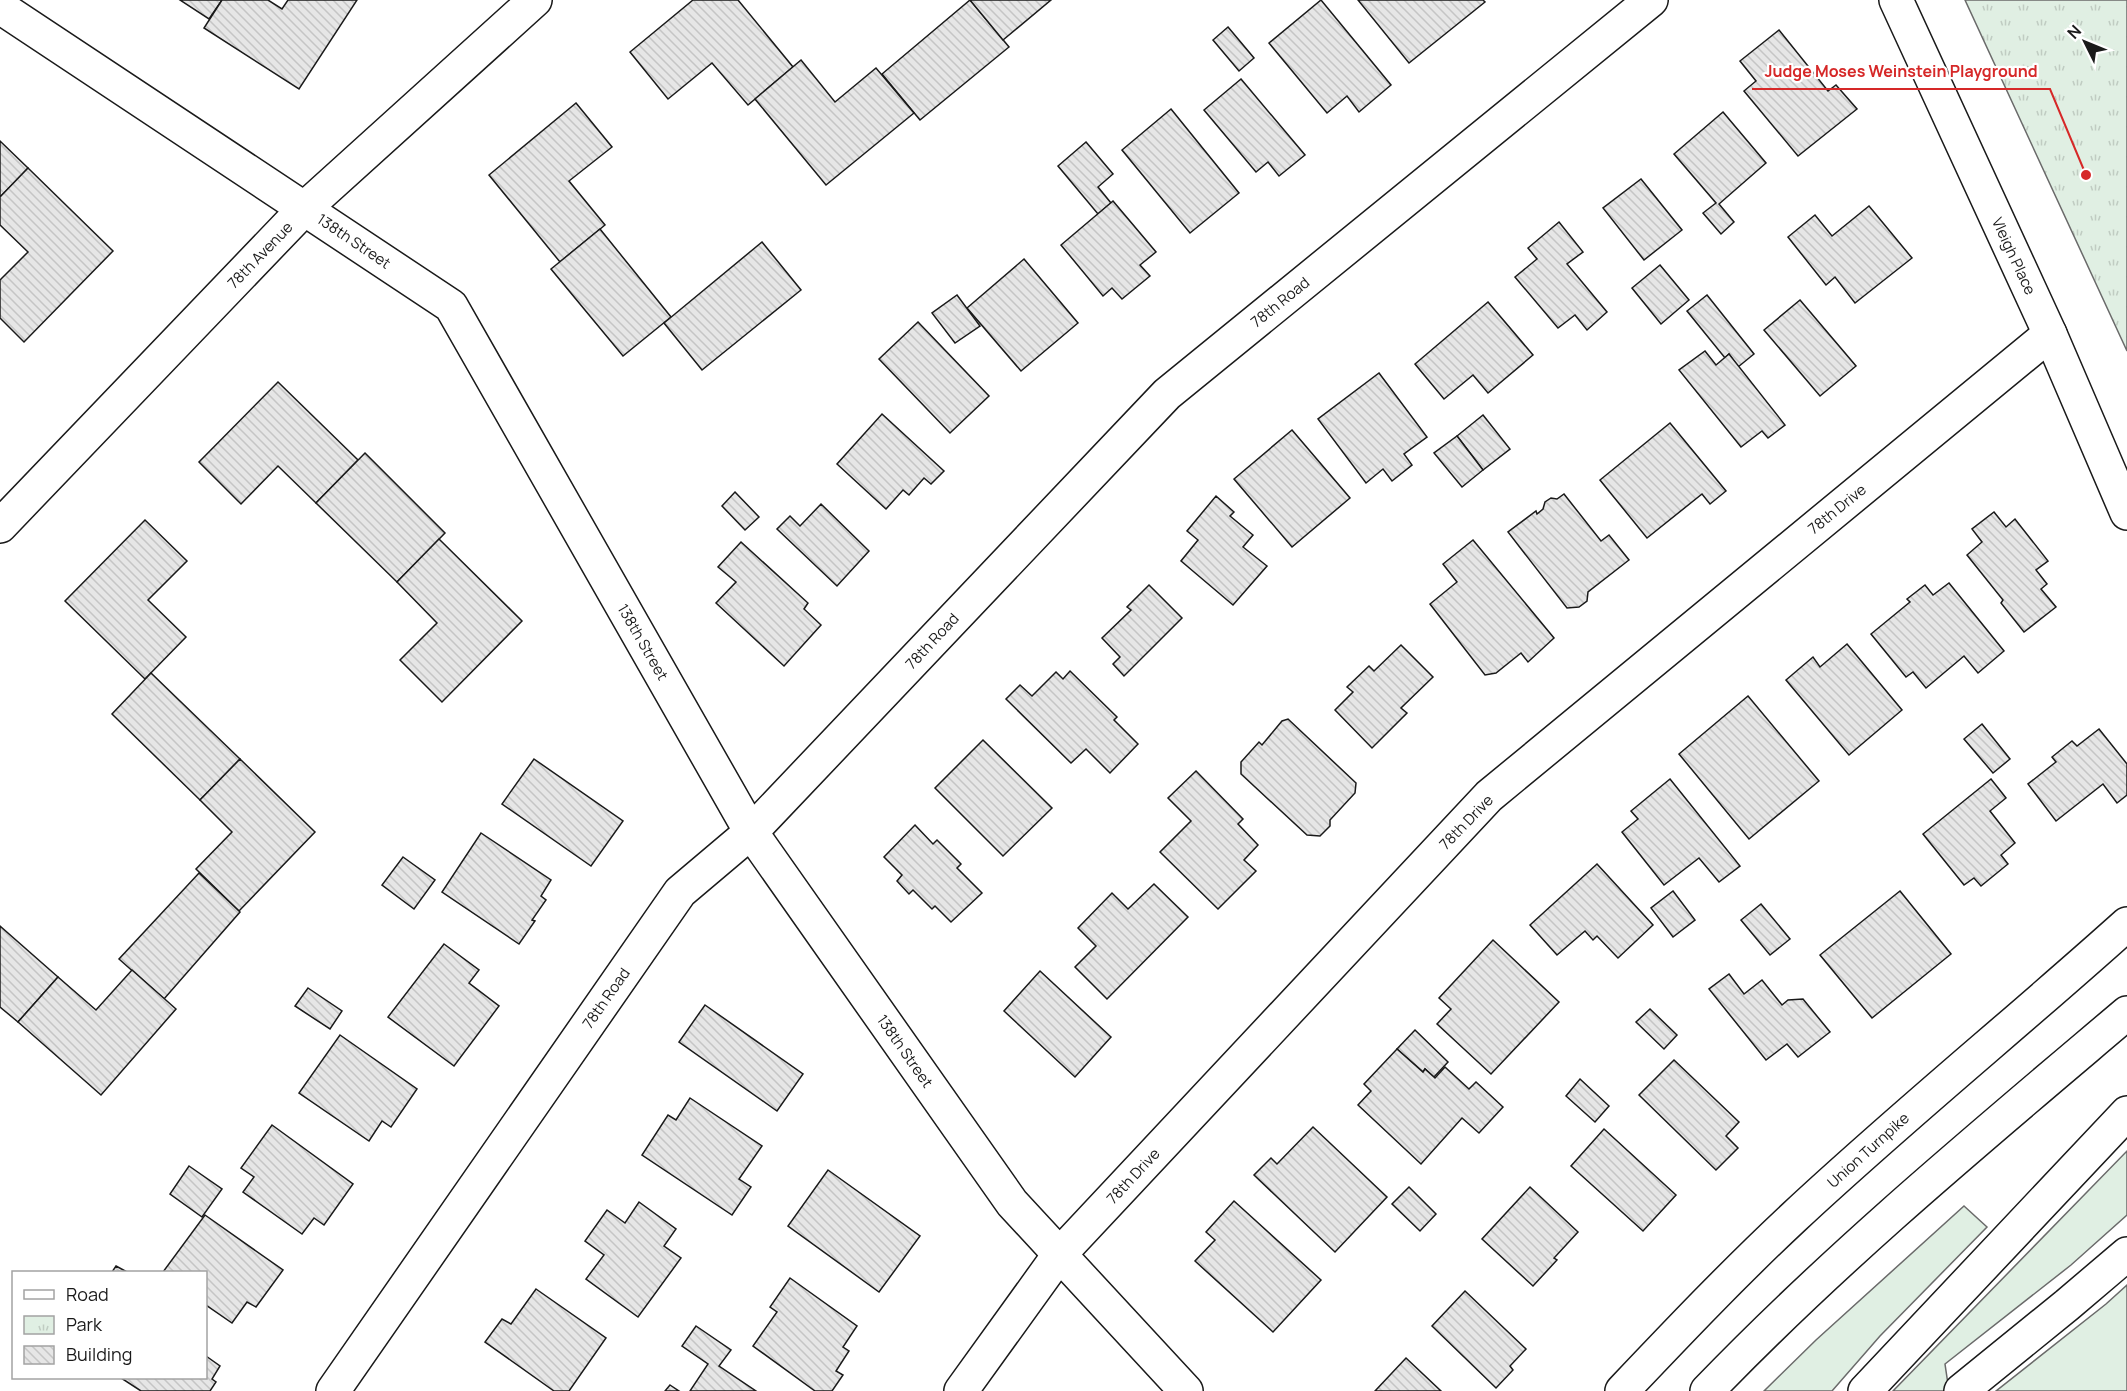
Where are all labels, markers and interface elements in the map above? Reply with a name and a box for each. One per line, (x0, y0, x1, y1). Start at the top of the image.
north arrow (2055, 12, 2115, 72)
text: N (2062, 20, 2086, 43)
callout: Judge Moses Weinstein Playground (1752, 55, 2050, 89)
text: Judge Moses Weinstein Playground (1764, 60, 2038, 82)
street label: 138th Street (313, 209, 395, 273)
street label: Vleigh Place (1987, 214, 2041, 298)
street label: 78th Avenue (223, 217, 297, 293)
street label: 78th Road (1246, 272, 1314, 332)
street label: 78th Drive (1803, 479, 1871, 539)
street label: 138th Street (613, 600, 673, 684)
street label: 78th Road (901, 608, 963, 674)
street label: 78th Drive (1434, 790, 1498, 854)
street label: 78th Road (577, 963, 635, 1033)
street label: 138th Street (872, 1010, 938, 1092)
street label: Union Turnpike (1822, 1107, 1914, 1192)
street label: 78th Drive (1102, 1143, 1164, 1208)
legend (12, 1271, 207, 1379)
text: Road (66, 1282, 109, 1306)
text: Park (66, 1312, 103, 1336)
text: Building (66, 1342, 132, 1366)

